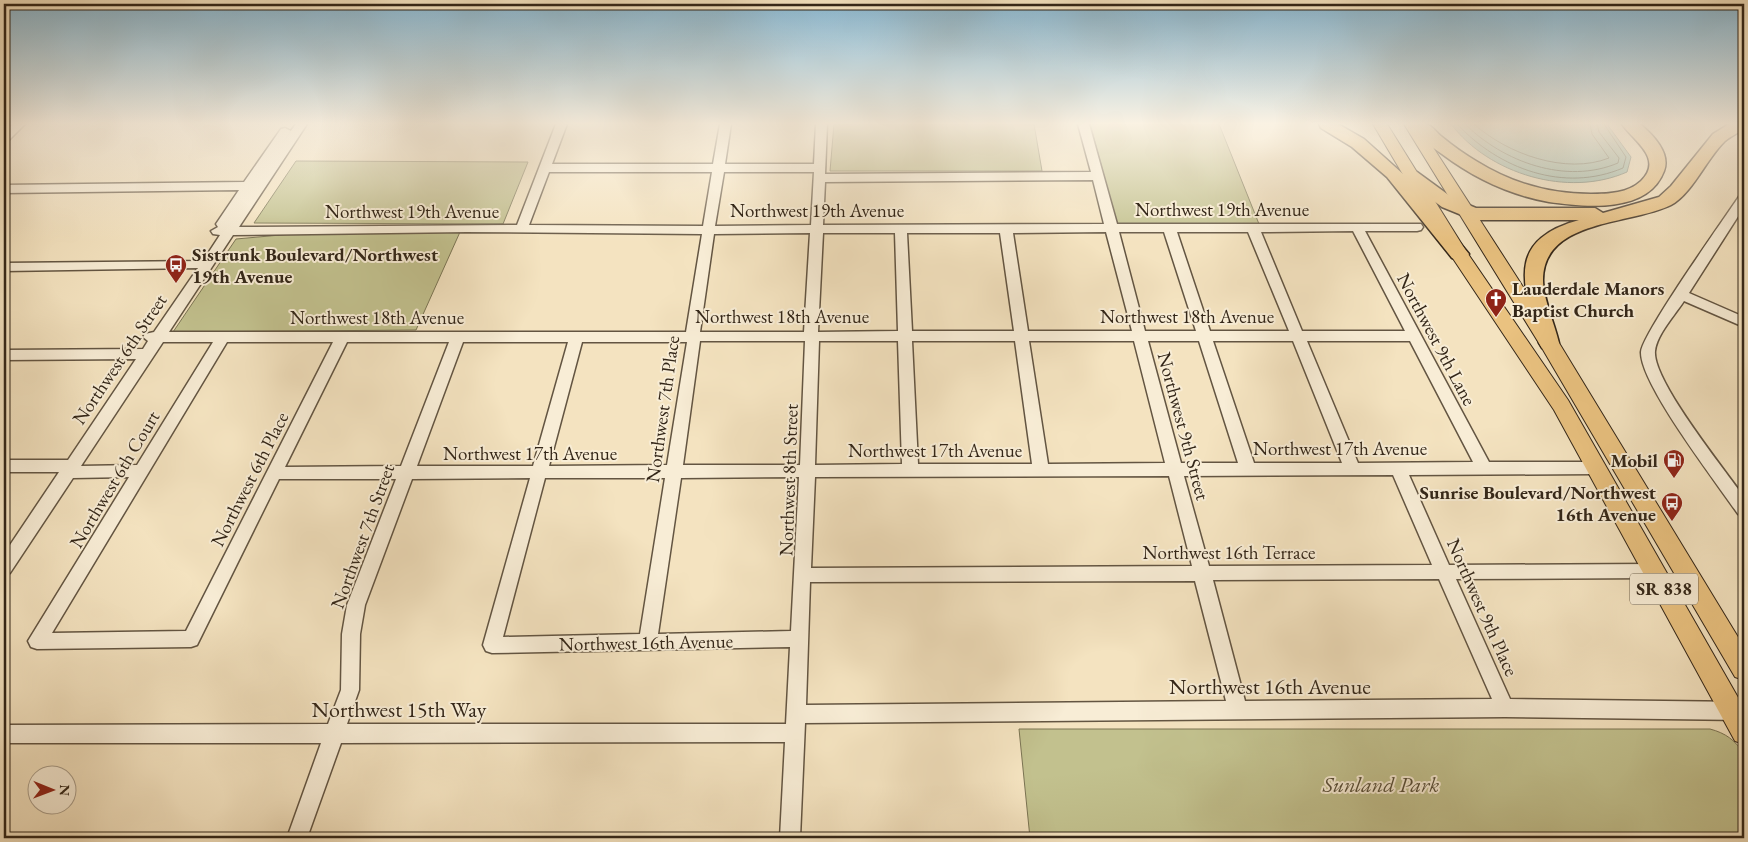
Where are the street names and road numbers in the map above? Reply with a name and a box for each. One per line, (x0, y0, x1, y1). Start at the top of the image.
street label: Northwest 19th Avenue (1135, 197, 1309, 222)
street label: Northwest 19th Avenue (730, 198, 904, 223)
street label: Northwest 19th Avenue (325, 199, 499, 224)
street label: Northwest 9th Lane (1391, 269, 1482, 410)
street label: Northwest 6th Street (66, 289, 172, 429)
street label: Northwest 18th Avenue (695, 304, 869, 329)
street label: Northwest 18th Avenue (1100, 304, 1274, 329)
street label: Northwest 18th Avenue (290, 305, 464, 330)
street label: Northwest 7th Place (640, 334, 685, 484)
street label: Northwest 9th Street (1152, 349, 1215, 503)
street label: Northwest 8th Street (773, 403, 804, 557)
street label: Northwest 6th Court (64, 406, 165, 552)
street label: Northwest 6th Place (205, 408, 294, 551)
street label: Northwest 17th Avenue (1253, 436, 1427, 461)
street label: Northwest 17th Avenue (848, 438, 1022, 463)
street label: Northwest 17th Avenue (443, 441, 617, 466)
street label: Northwest 7th Street (325, 460, 400, 612)
street label: Northwest 9th Place (1441, 535, 1524, 680)
street label: Northwest 16th Terrace (1143, 540, 1315, 565)
road number: SR 838 (1630, 574, 1698, 604)
street label: Northwest 16th Avenue (559, 628, 733, 657)
street label: Northwest 16th Avenue (1169, 672, 1371, 701)
street label: Northwest 15th Way (312, 695, 487, 724)

